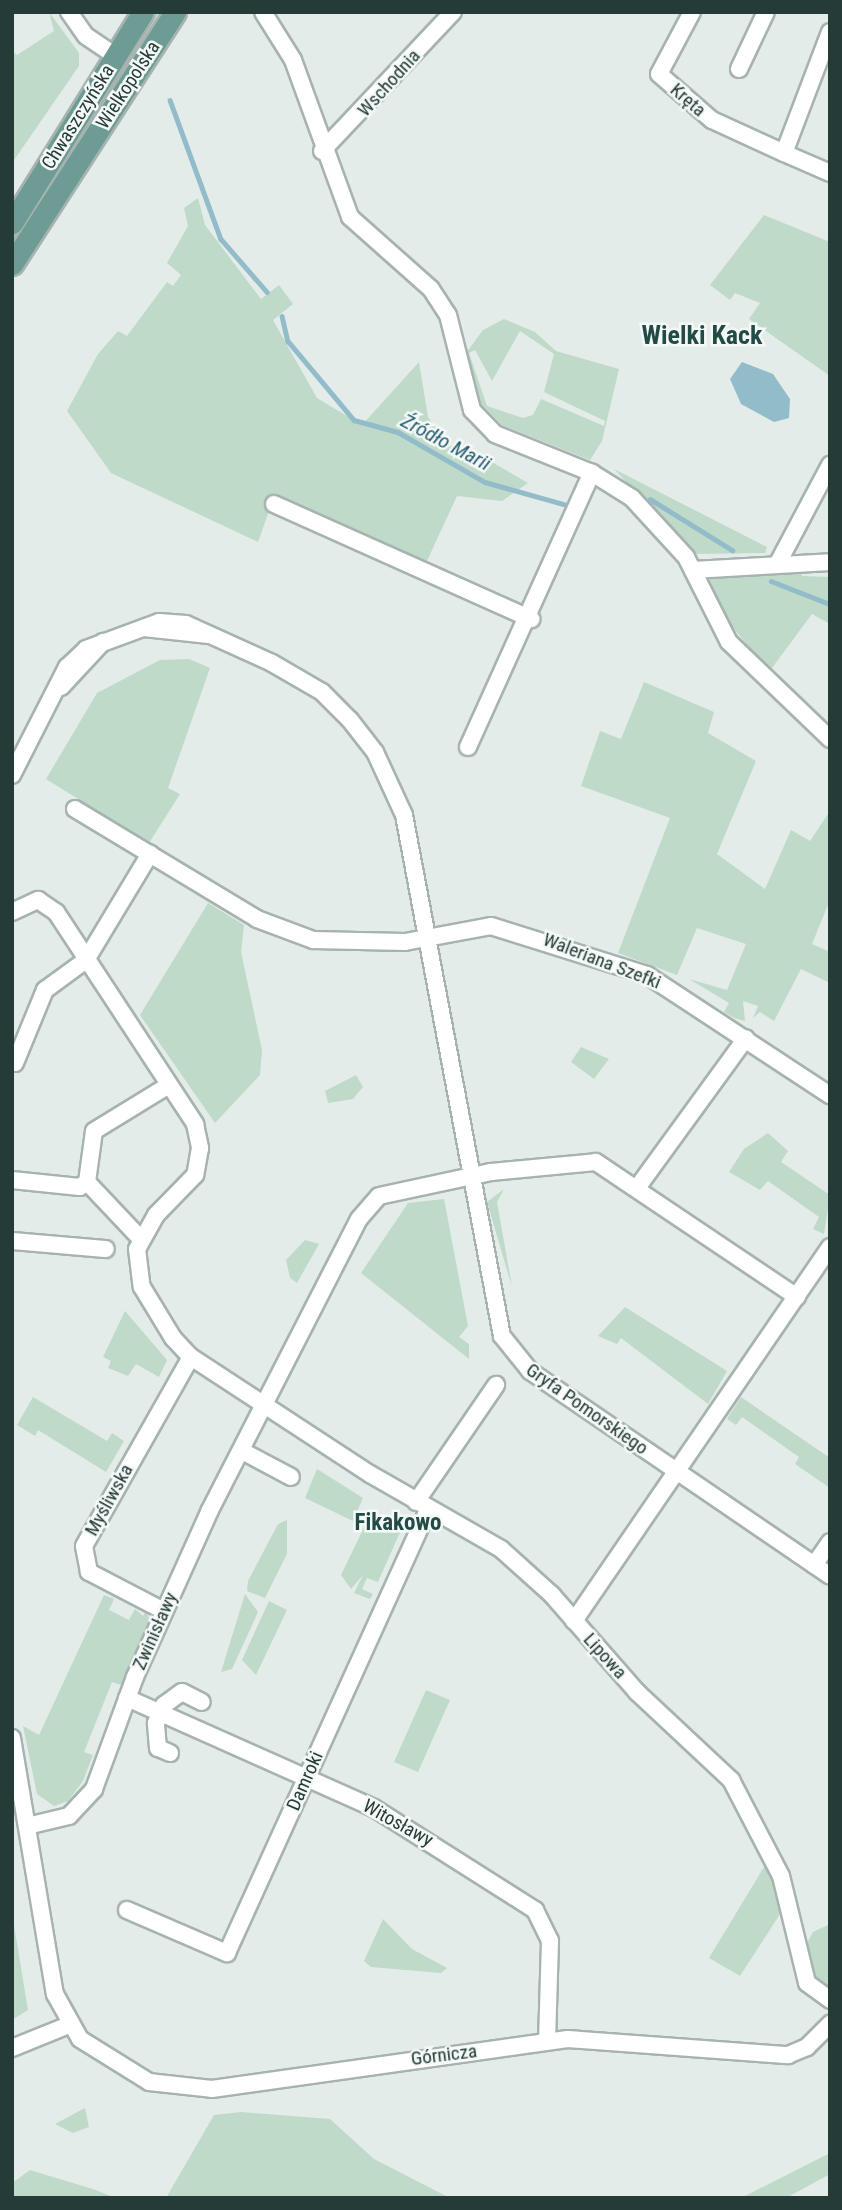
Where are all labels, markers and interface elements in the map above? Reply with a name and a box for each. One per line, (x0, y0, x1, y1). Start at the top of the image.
street label: Wielkopolska (91, 37, 165, 133)
street label: Wschodnia (353, 45, 425, 121)
street label: Chwaszczyńska (37, 61, 119, 173)
street label: Kręta (666, 78, 710, 122)
district label: Wielki Kack (641, 320, 763, 352)
water label: Źródło Marii (397, 408, 495, 476)
street label: Waleriana Szefki (540, 928, 664, 994)
street label: Gryfa Pomorskiego (522, 1358, 652, 1460)
street label: Myśliwska (80, 1460, 138, 1540)
district label: Fikakowo (354, 1509, 442, 1537)
street label: Zwinisławy (128, 1589, 182, 1673)
street label: Lipowa (579, 1628, 631, 1684)
street label: Damroki (282, 1748, 328, 1814)
street label: Witosławy (359, 1794, 437, 1852)
street label: Górnicza (410, 2040, 478, 2070)

